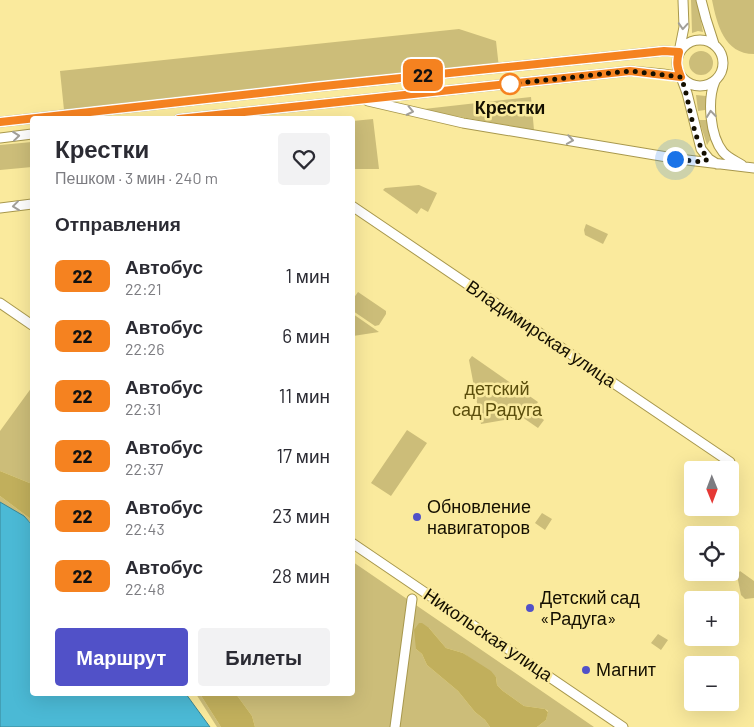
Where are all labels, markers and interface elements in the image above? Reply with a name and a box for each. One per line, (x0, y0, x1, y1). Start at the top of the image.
one-way arrow (678, 22, 689, 30)
line badge: 22 (400, 59, 446, 91)
text: 22 (413, 64, 433, 86)
marker: Крестки (499, 73, 521, 95)
place label: Крестки (475, 96, 545, 118)
one-way arrow (406, 105, 415, 116)
one-way arrow (706, 110, 717, 118)
one-way arrow (13, 131, 21, 142)
button: heart (278, 133, 330, 185)
text: Крестки (55, 134, 149, 163)
one-way arrow (566, 134, 575, 144)
your location (663, 147, 688, 172)
text: Пешком · 3 мин · 240 m (55, 168, 218, 187)
one-way arrow (12, 200, 20, 211)
text: Отправления (55, 212, 181, 235)
text: Автобус (125, 255, 203, 278)
text: 1 мин (285, 264, 330, 287)
text: 22 (72, 265, 93, 287)
street label: Владимирская улица (463, 275, 621, 392)
text: 22:21 (125, 279, 162, 298)
text: Автобус (125, 315, 203, 338)
text: 6 мин (282, 324, 330, 347)
text: 22 (72, 325, 93, 347)
text: 22:26 (125, 339, 164, 358)
text: Автобус (125, 375, 203, 398)
park label: детский сад Радуга (452, 377, 543, 420)
text: 11 мин (279, 384, 330, 407)
text: 22 (72, 385, 93, 407)
text: 22:31 (125, 399, 161, 418)
text: Автобус (125, 435, 203, 458)
text: 17 мин (276, 444, 330, 467)
text: 22 (72, 445, 93, 467)
text: 22:37 (125, 459, 163, 478)
north arrow (684, 461, 739, 516)
map controls (684, 461, 739, 711)
text: Автобус (125, 495, 203, 518)
place label: Обновление навигаторов (427, 495, 531, 538)
text: 23 мин (272, 504, 330, 527)
text: 22 (72, 505, 93, 527)
marker: Обновление навигаторов (411, 511, 423, 523)
text: 22:43 (125, 519, 165, 538)
button: locate (684, 526, 739, 581)
text: Автобус (125, 555, 203, 578)
text: 28 мин (272, 564, 330, 587)
text: 22 (72, 565, 93, 587)
text: 22:48 (125, 579, 165, 598)
street label: Никольская улица (420, 583, 558, 686)
place label: Детский сад «Радуга» (540, 586, 640, 629)
button: + (684, 591, 739, 646)
marker: Детский сад «Радуга» (524, 602, 536, 614)
button: Маршрут (55, 628, 188, 686)
button: Билеты (198, 628, 330, 686)
button: − (684, 656, 739, 711)
place label: Магнит (596, 658, 656, 680)
marker: Магнит (580, 664, 592, 676)

